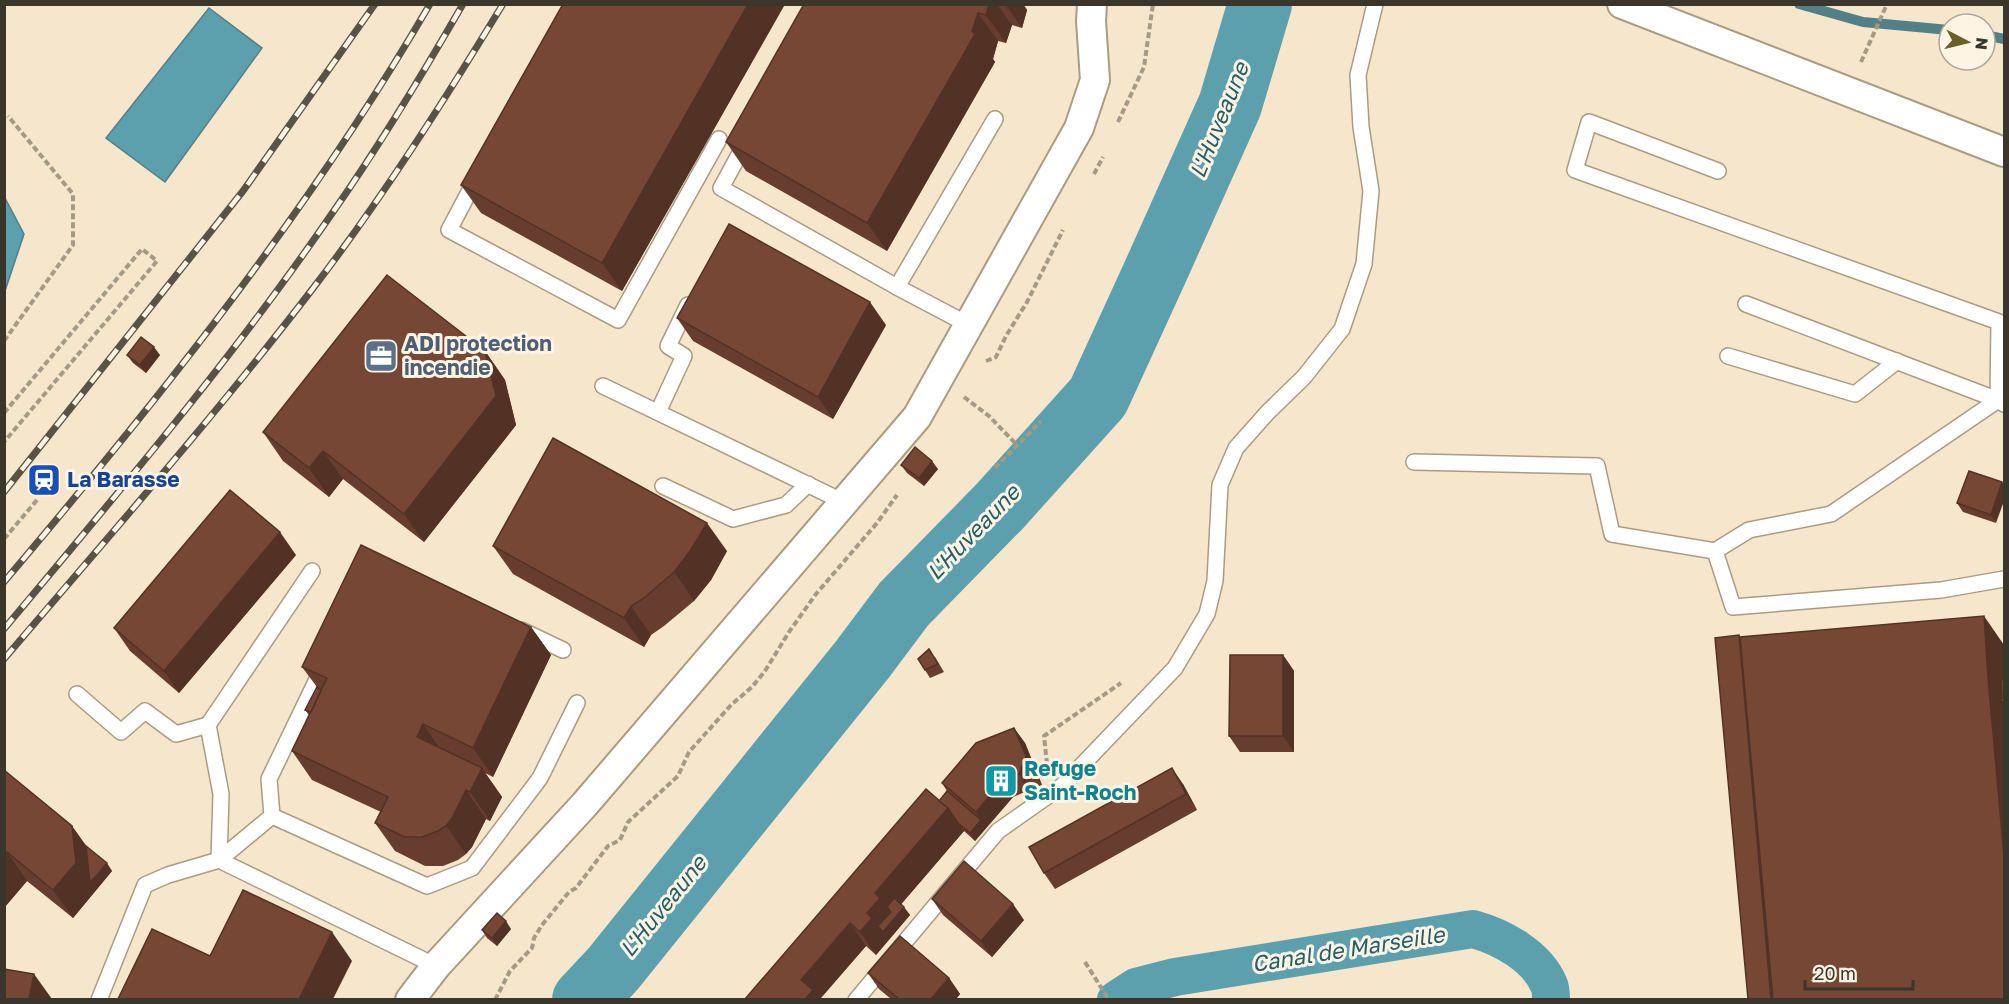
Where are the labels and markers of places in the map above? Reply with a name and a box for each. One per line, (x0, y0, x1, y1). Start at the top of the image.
place label: ADI protection incendie (404, 330, 552, 380)
office icon: ADI protection incendie (363, 338, 399, 374)
station icon: La Barasse (26, 462, 62, 498)
place label: La Barasse (67, 466, 180, 492)
place label: Refuge Saint-Roch (1024, 755, 1136, 805)
building icon: Refuge Saint-Roch (983, 763, 1019, 799)

